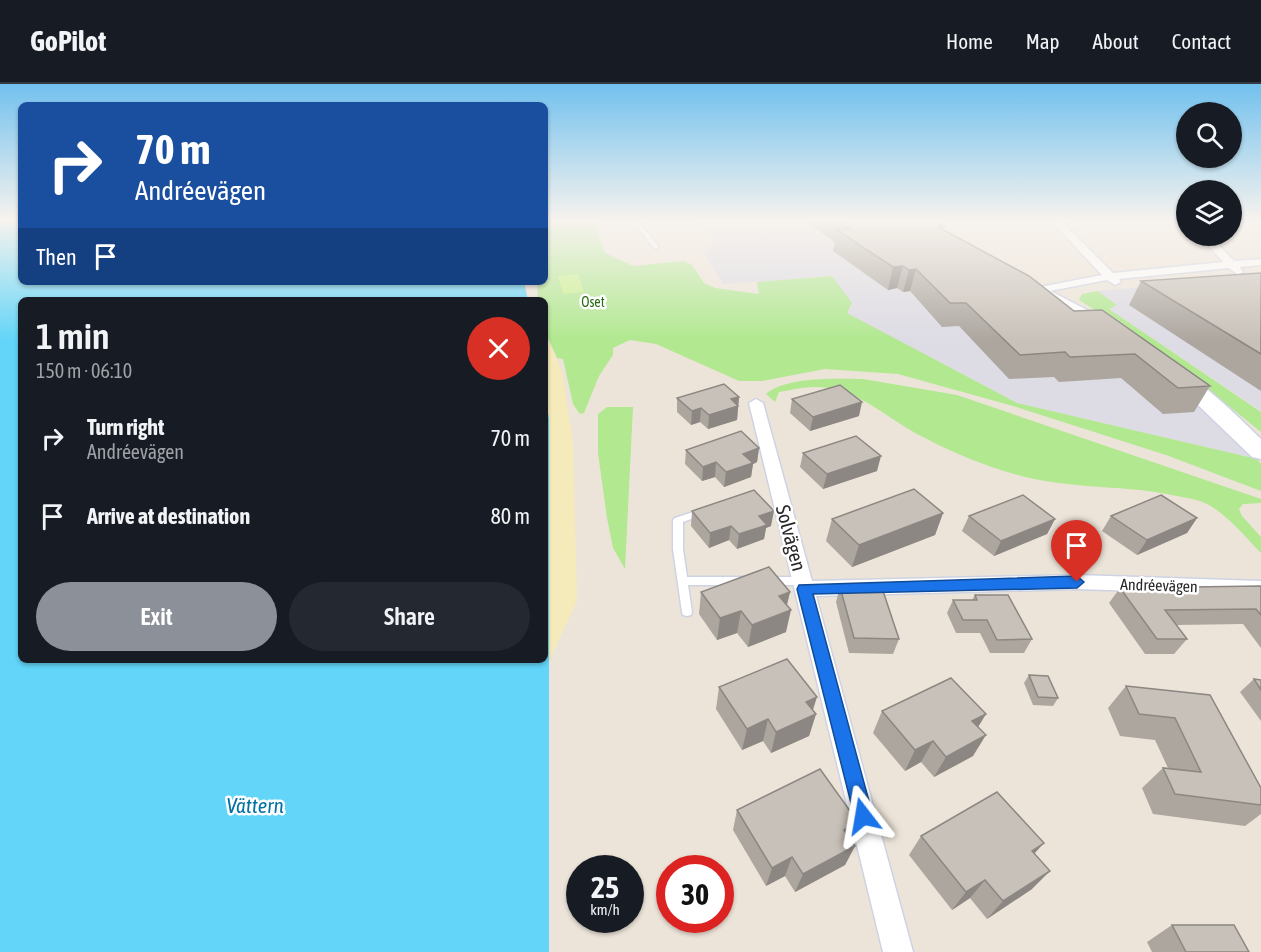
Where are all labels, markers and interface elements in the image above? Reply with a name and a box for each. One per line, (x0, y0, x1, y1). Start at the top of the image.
text: GoPilot (30, 25, 106, 57)
text: Home (946, 29, 993, 53)
text: Map (1026, 29, 1060, 53)
text: About (1093, 29, 1139, 53)
text: Contact (1172, 29, 1231, 53)
map controls (1176, 102, 1242, 246)
button: search (1176, 102, 1242, 168)
text: 70 m (135, 125, 210, 173)
icon: right (36, 126, 114, 204)
text: Andréevägen (135, 175, 266, 206)
button: layers (1176, 180, 1242, 246)
icon: arrive (89, 240, 122, 273)
text: Then (36, 244, 77, 270)
park label: Oset (581, 294, 605, 310)
text: 1 min (36, 315, 110, 357)
button: close (467, 317, 530, 380)
text: 150 m · 06:10 (36, 359, 132, 382)
text: Turn right (87, 414, 164, 440)
icon: right (36, 422, 69, 455)
text: 70 m (490, 425, 530, 451)
text: Andréevägen (87, 440, 184, 463)
icon: arrive (36, 500, 69, 533)
street label: Solvägen (772, 502, 811, 573)
text: Arrive at destination (87, 503, 250, 529)
text: 80 m (490, 503, 530, 529)
pin (1051, 520, 1102, 582)
icon: arrive (1060, 529, 1093, 562)
street label: Andréevägen (1120, 575, 1198, 596)
button: Exit (36, 582, 277, 651)
button: Share (289, 582, 530, 651)
position arrow (831, 784, 895, 848)
water label: Vättern (226, 793, 284, 817)
speed limit sign: 30 (656, 855, 734, 933)
text: 25 (591, 870, 619, 904)
text: km/h (590, 901, 620, 918)

